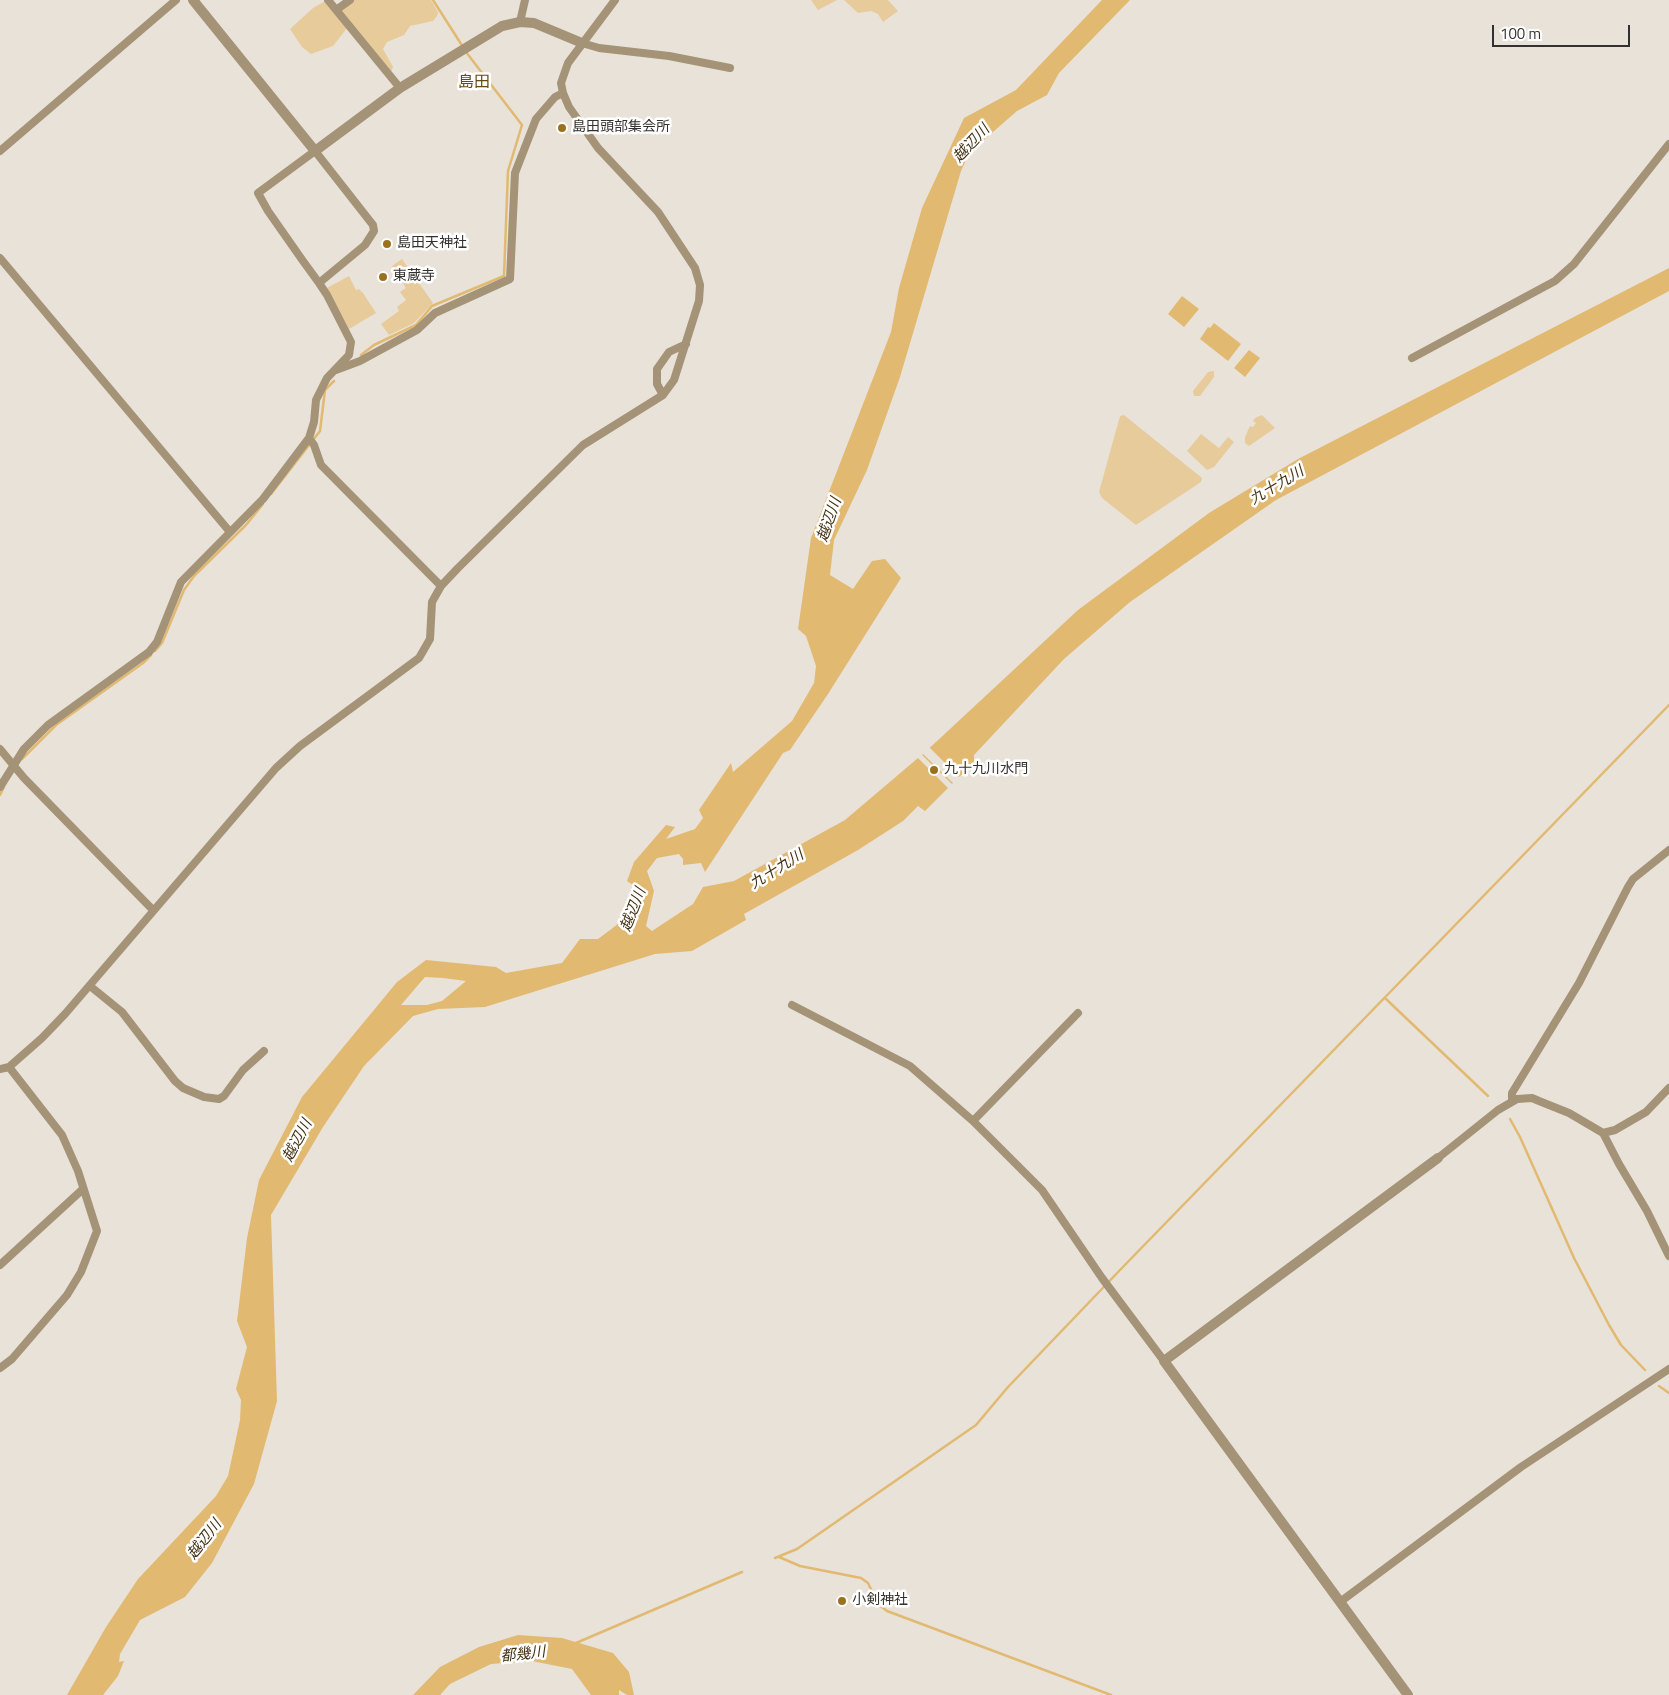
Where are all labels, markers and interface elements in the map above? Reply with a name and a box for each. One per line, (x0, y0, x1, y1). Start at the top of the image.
scale bar (1494, 15, 1632, 47)
text: 100 m (1500, 22, 1541, 45)
district label: 島田 (458, 73, 490, 93)
place label: 島田頭部集会所 (572, 120, 670, 136)
water label: 越辺川 (950, 121, 994, 167)
marker: 島田頭部集会所 (556, 122, 568, 134)
place label: 島田天神社 (397, 236, 467, 252)
marker: 島田天神社 (381, 238, 393, 250)
place label: 東蔵寺 (393, 269, 435, 285)
marker: 東蔵寺 (377, 271, 389, 283)
water label: 九十九川 (1247, 463, 1307, 509)
water label: 越辺川 (814, 496, 846, 544)
place label: 九十九川水門 (944, 762, 1028, 778)
marker: 九十九川水門 (928, 764, 940, 776)
water label: 九十九川 (747, 846, 807, 894)
water label: 越辺川 (618, 886, 650, 934)
water label: 越辺川 (279, 1117, 317, 1165)
water label: 越辺川 (184, 1517, 226, 1563)
place label: 小剣神社 (852, 1593, 908, 1609)
marker: 小剣神社 (836, 1595, 848, 1607)
water label: 都幾川 (500, 1644, 546, 1666)

